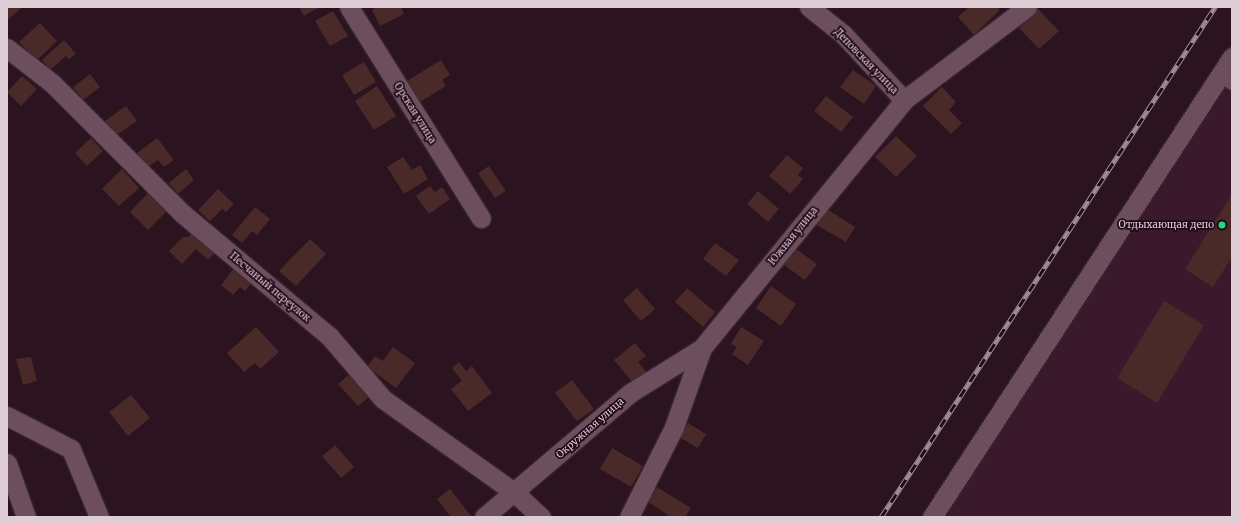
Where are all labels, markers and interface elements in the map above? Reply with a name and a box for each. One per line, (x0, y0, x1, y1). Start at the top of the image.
street label: Деповская улица (832, 26, 900, 96)
street label: Орская улица (391, 80, 439, 146)
street label: Южная улица (766, 205, 820, 267)
place label: Отдыхающая депо (1119, 219, 1214, 231)
marker: Отдыхающая депо (1217, 220, 1227, 230)
street label: Песчаный переулок (227, 250, 313, 324)
street label: Окружная улица (554, 395, 626, 461)

